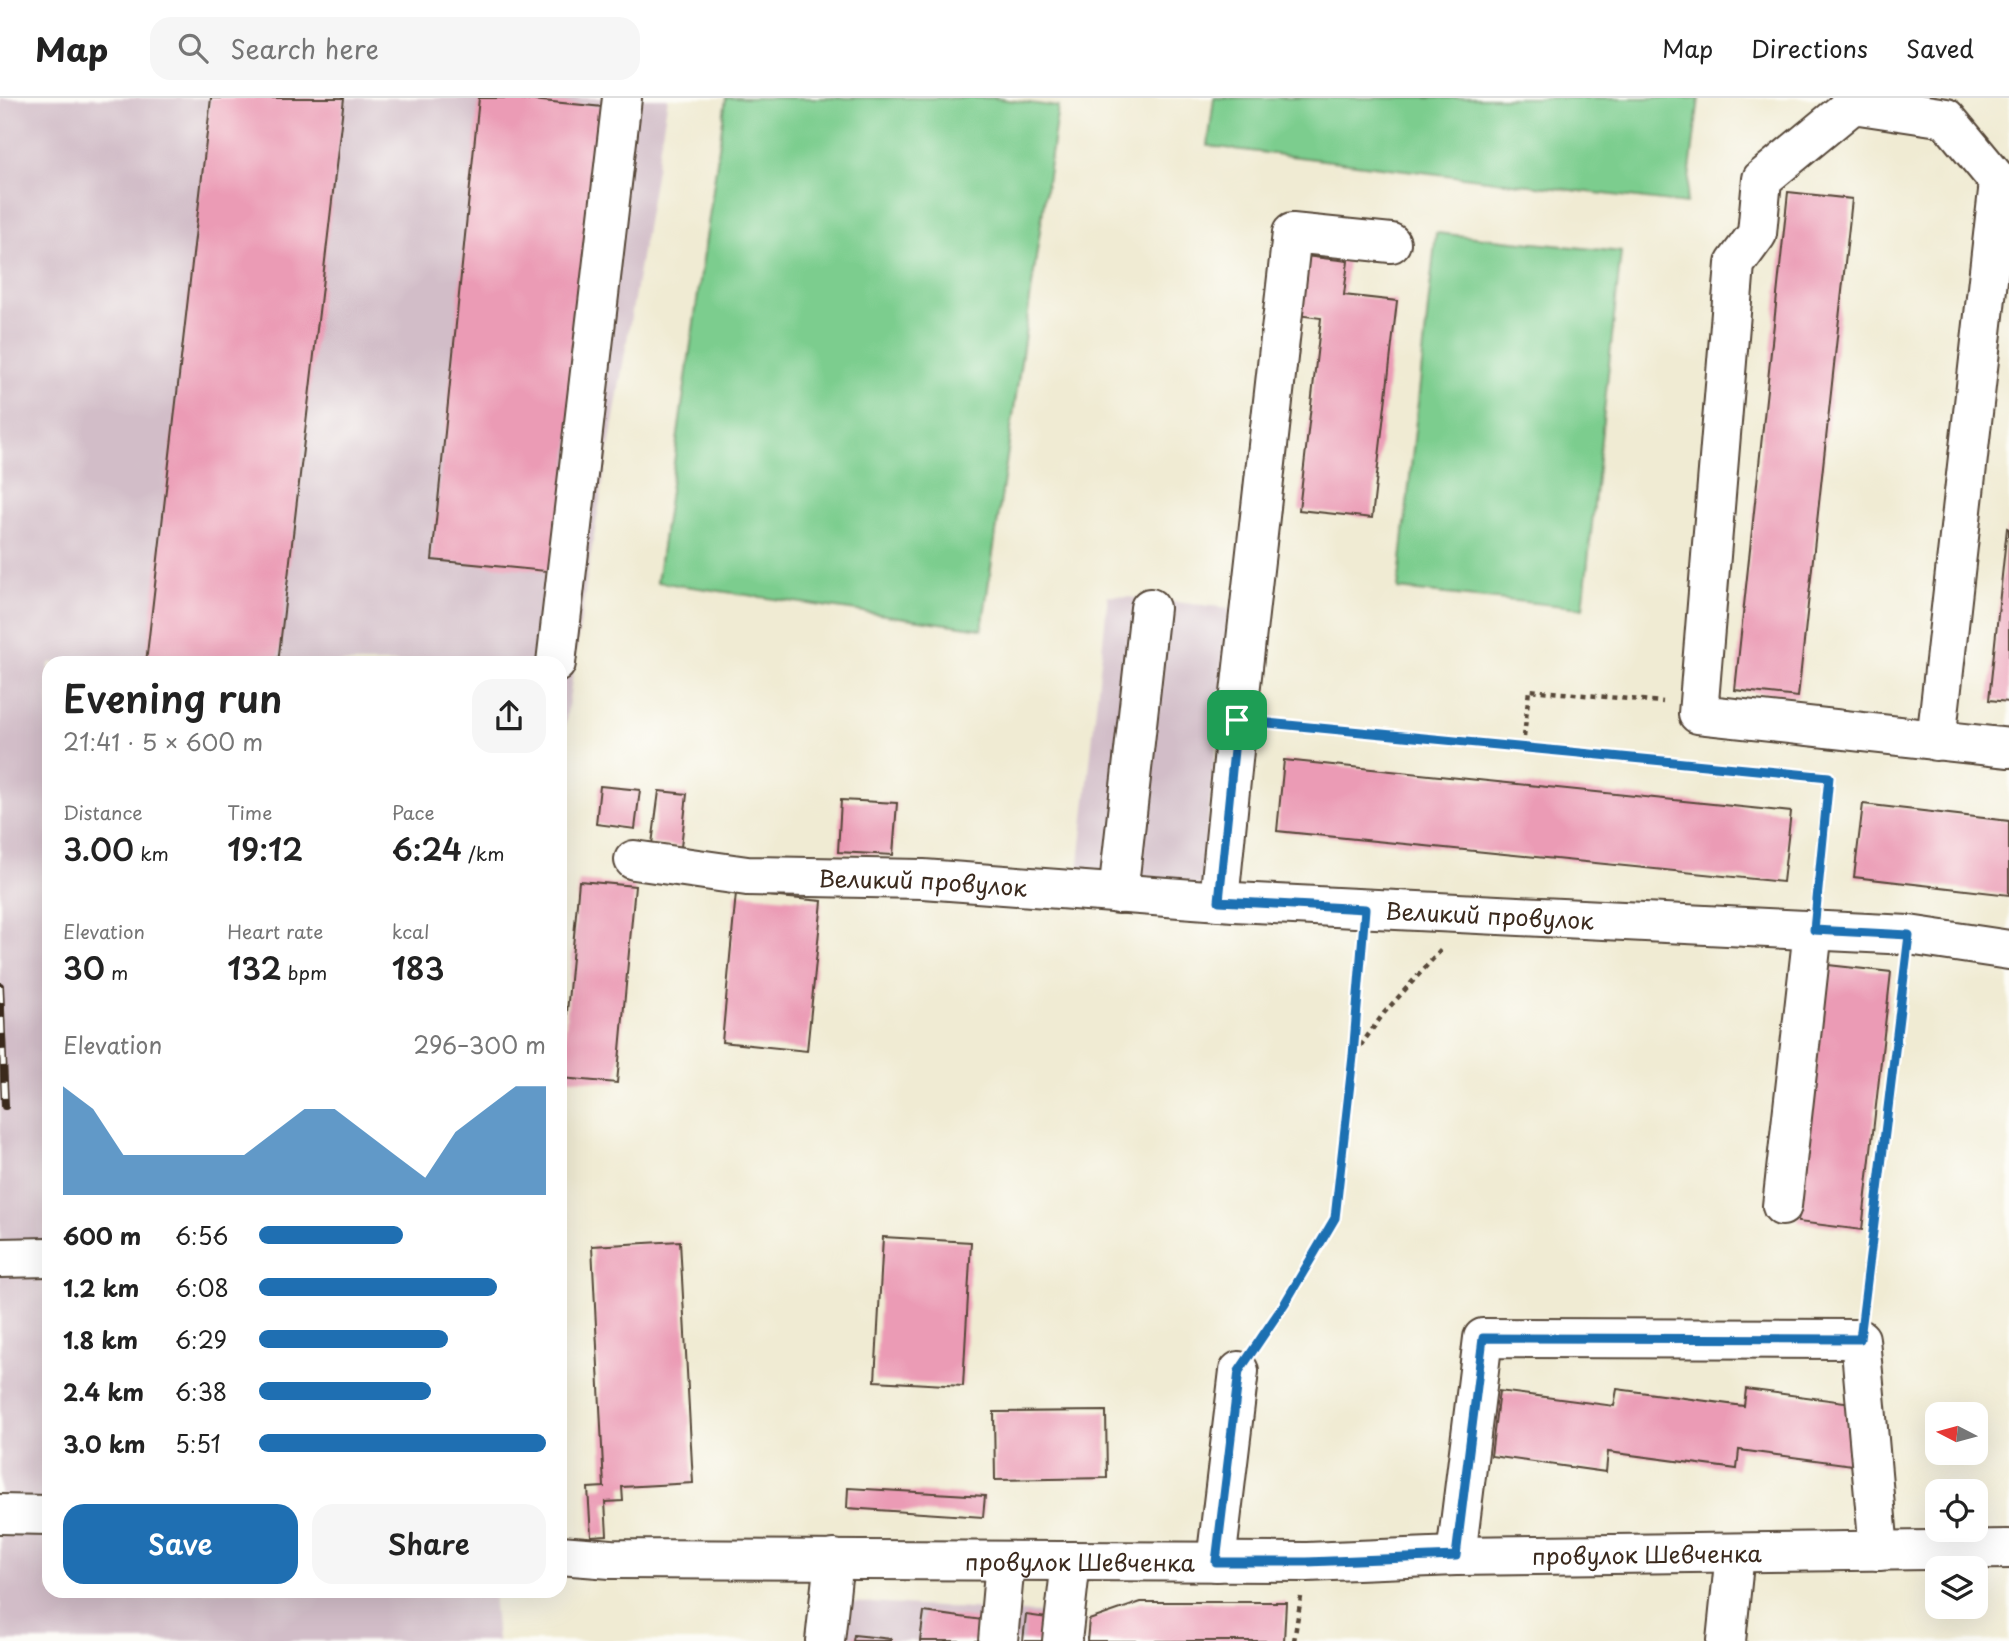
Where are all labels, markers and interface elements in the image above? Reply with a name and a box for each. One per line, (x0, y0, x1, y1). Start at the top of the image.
search box (150, 17, 640, 80)
text: Map (35, 23, 108, 73)
icon: search (174, 29, 212, 67)
text: Search here (230, 29, 379, 68)
text: Map (1662, 30, 1713, 66)
text: Directions (1751, 30, 1868, 66)
text: Saved (1906, 30, 1974, 66)
text: Evening run (63, 669, 282, 726)
button: share (472, 679, 546, 753)
pin (1207, 690, 1267, 750)
icon: arrive (1218, 701, 1256, 739)
text: 21:41 · 5 × 600 m (63, 724, 263, 759)
text: Distance (63, 798, 143, 826)
text: Time (227, 798, 272, 826)
text: Pace (392, 798, 435, 826)
text: 3.00 (63, 826, 134, 871)
text: 19:12 (227, 826, 303, 871)
text: 6:24 (392, 826, 462, 871)
text: km (134, 839, 169, 867)
text: /km (462, 839, 504, 867)
street label: Великий провулок (818, 860, 1029, 904)
street label: Великий провулок (1385, 892, 1595, 937)
text: Elevation (63, 917, 145, 945)
text: Heart rate (227, 917, 323, 945)
text: kcal (392, 917, 430, 945)
text: 30 (63, 945, 105, 990)
text: 132 (227, 945, 282, 990)
text: 183 (392, 945, 445, 990)
text: m (105, 958, 128, 986)
text: bpm (282, 958, 327, 986)
text: Elevation (63, 1027, 162, 1062)
text: 296–300 m (413, 1027, 546, 1062)
text: 600 m (63, 1218, 141, 1253)
text: 6:56 (175, 1218, 228, 1253)
text: 1.2 km (63, 1270, 139, 1305)
text: 6:08 (175, 1270, 229, 1305)
text: 1.8 km (63, 1322, 138, 1357)
text: 6:29 (175, 1322, 227, 1357)
text: 2.4 km (63, 1374, 144, 1409)
text: 6:38 (175, 1374, 227, 1409)
north arrow (1925, 1402, 1988, 1465)
map controls (1925, 1402, 1988, 1619)
text: 3.0 km (63, 1426, 145, 1461)
text: 5:51 (175, 1426, 221, 1461)
button: locate (1925, 1479, 1988, 1542)
button: Save (63, 1504, 298, 1584)
button: Share (312, 1504, 546, 1584)
street label: провулок Шевченка (1532, 1535, 1763, 1573)
street label: провулок Шевченка (965, 1543, 1196, 1579)
button: layers (1925, 1556, 1988, 1619)

